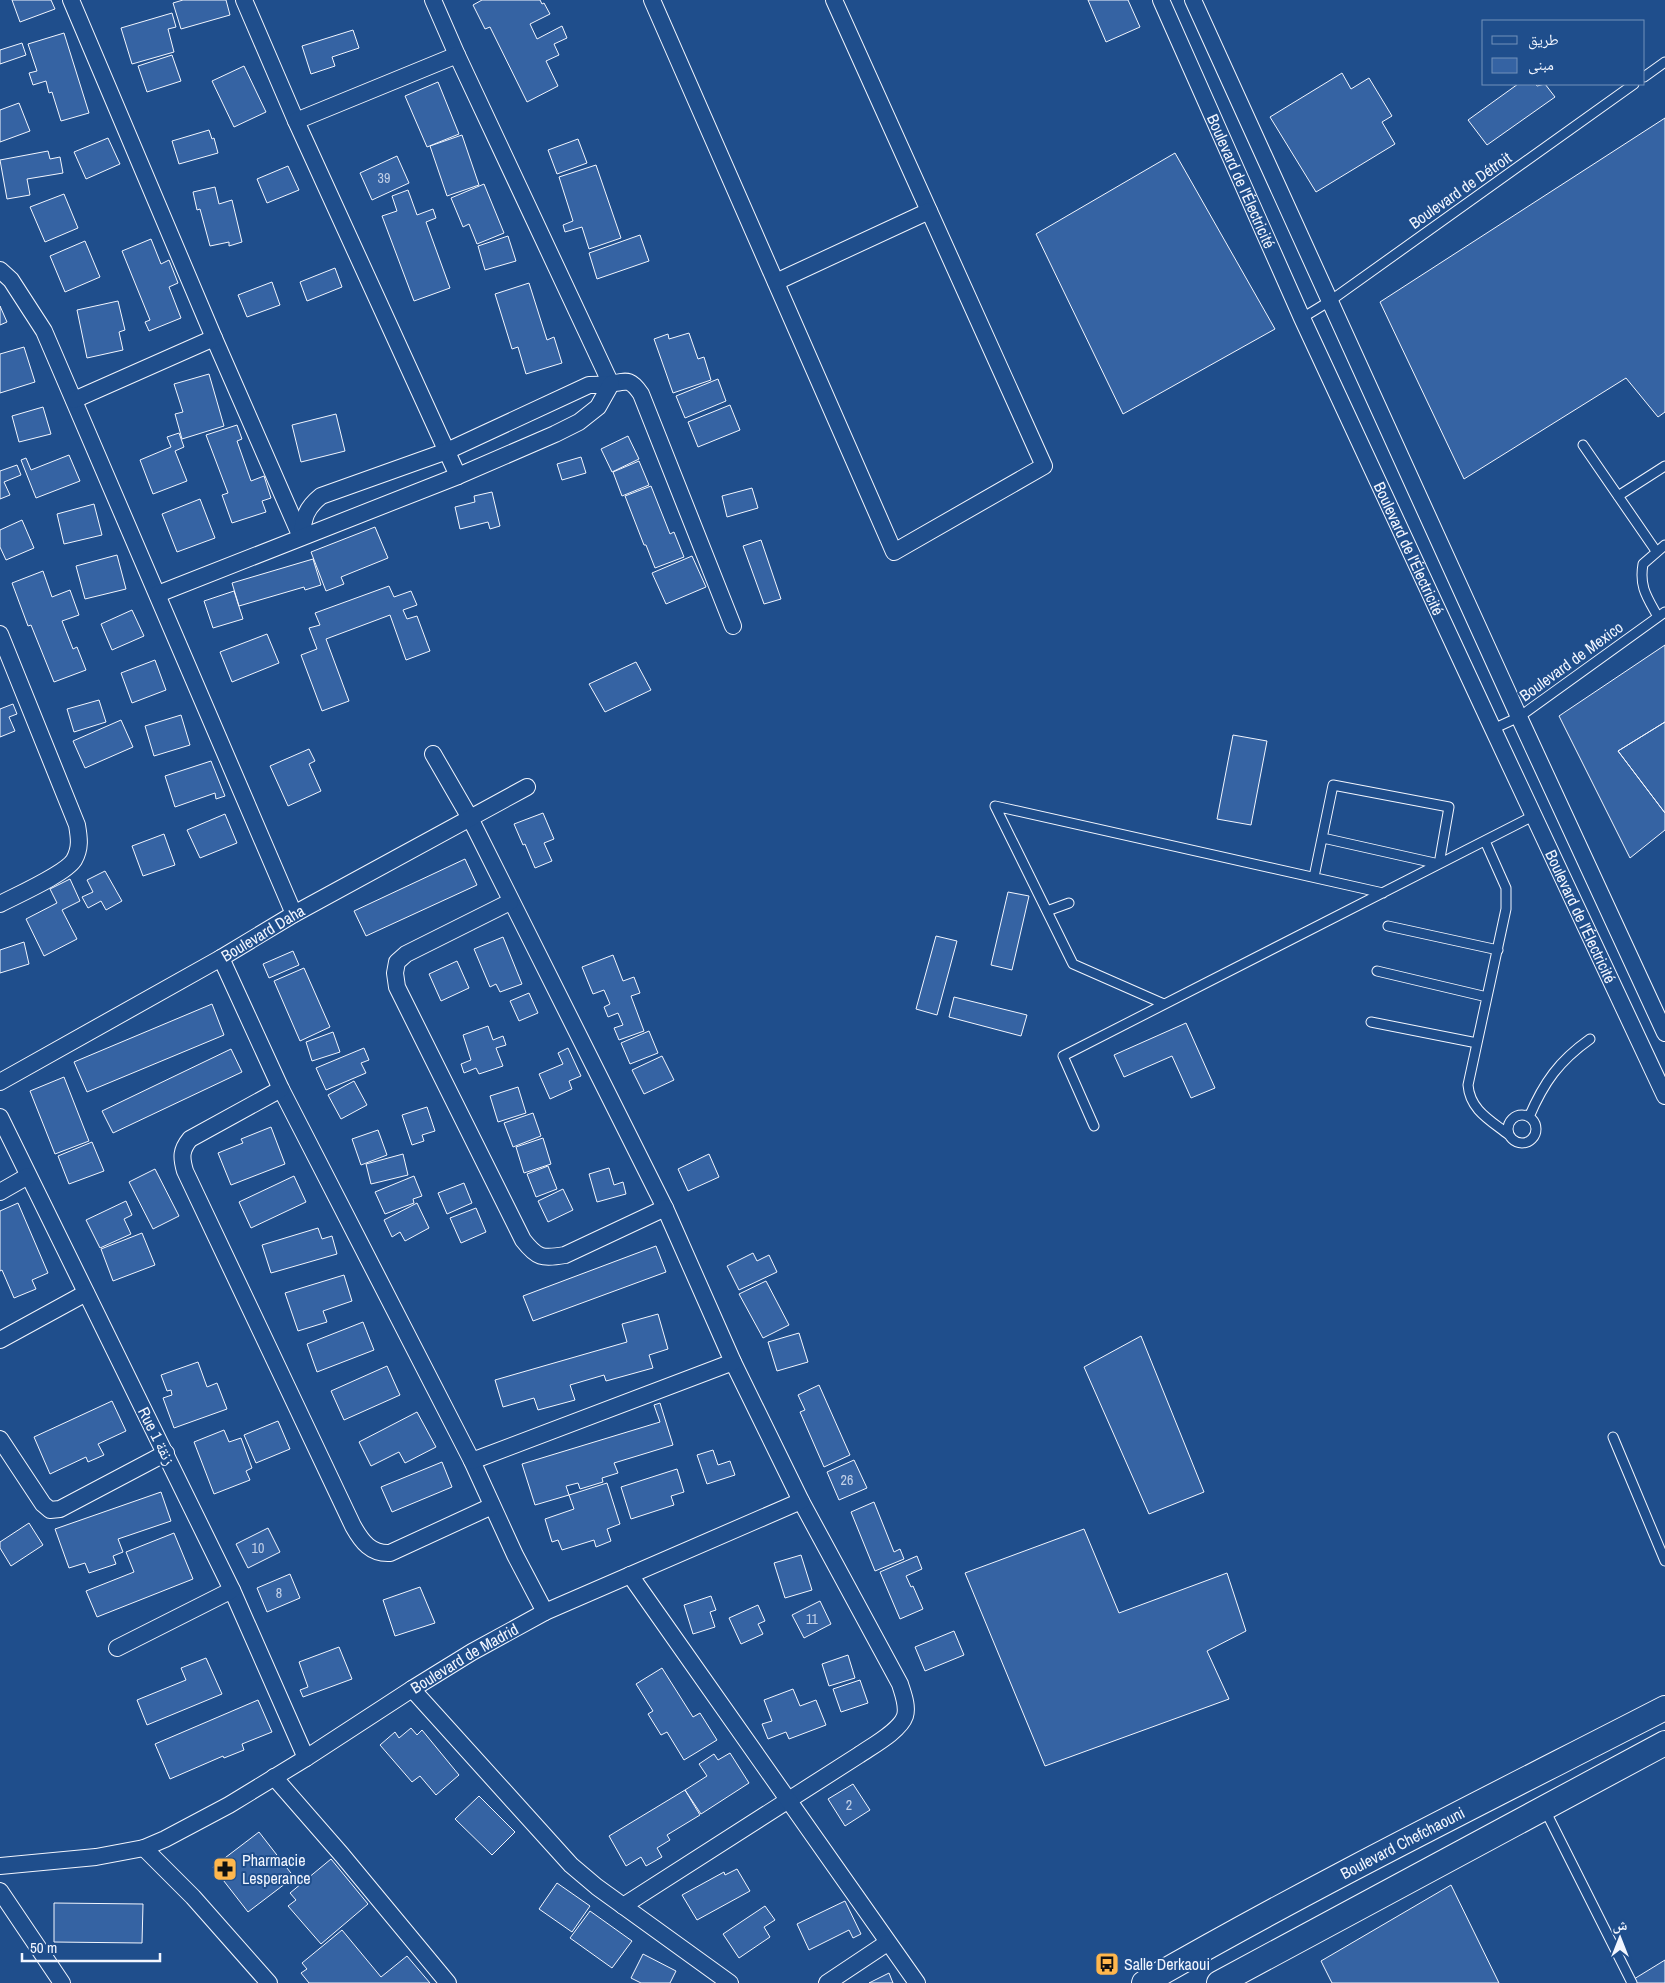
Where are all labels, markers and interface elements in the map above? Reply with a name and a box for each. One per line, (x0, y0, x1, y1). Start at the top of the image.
legend (1482, 20, 1645, 85)
text: طريق (1528, 29, 1559, 50)
text: مبنى (1528, 54, 1554, 75)
street label: Boulevard de l'Électricité (1202, 110, 1281, 252)
street label: Boulevard de Détroit (1404, 146, 1516, 234)
house number: 39 (378, 169, 390, 187)
street label: Boulevard de l'Électricité (1369, 478, 1450, 619)
street label: Boulevard de Mexico (1515, 616, 1627, 706)
street label: Boulevard de l'Électricité (1540, 846, 1622, 987)
street label: Boulevard Daha (217, 899, 309, 967)
street label: Rue 1 زنقة (133, 1403, 181, 1469)
house number: 26 (841, 1471, 853, 1489)
house number: 10 (252, 1539, 264, 1557)
house number: 8 (276, 1584, 282, 1602)
house number: 11 (806, 1610, 819, 1628)
street label: Boulevard de Madrid (406, 1618, 522, 1698)
house number: 2 (846, 1796, 852, 1814)
street label: Boulevard Chefchaouni (1336, 1801, 1468, 1884)
place label: Pharmacie Lesperance (242, 1849, 311, 1889)
pharmacy icon: Pharmacie Lesperance (212, 1856, 238, 1882)
north arrow (1595, 1913, 1645, 1963)
text: ش (1613, 1916, 1628, 1934)
scale bar (22, 1930, 160, 1962)
text: 50 m (30, 1937, 57, 1958)
bus stop icon: Salle Derkaoui (1094, 1951, 1120, 1977)
place label: Salle Derkaoui (1124, 1953, 1210, 1975)

